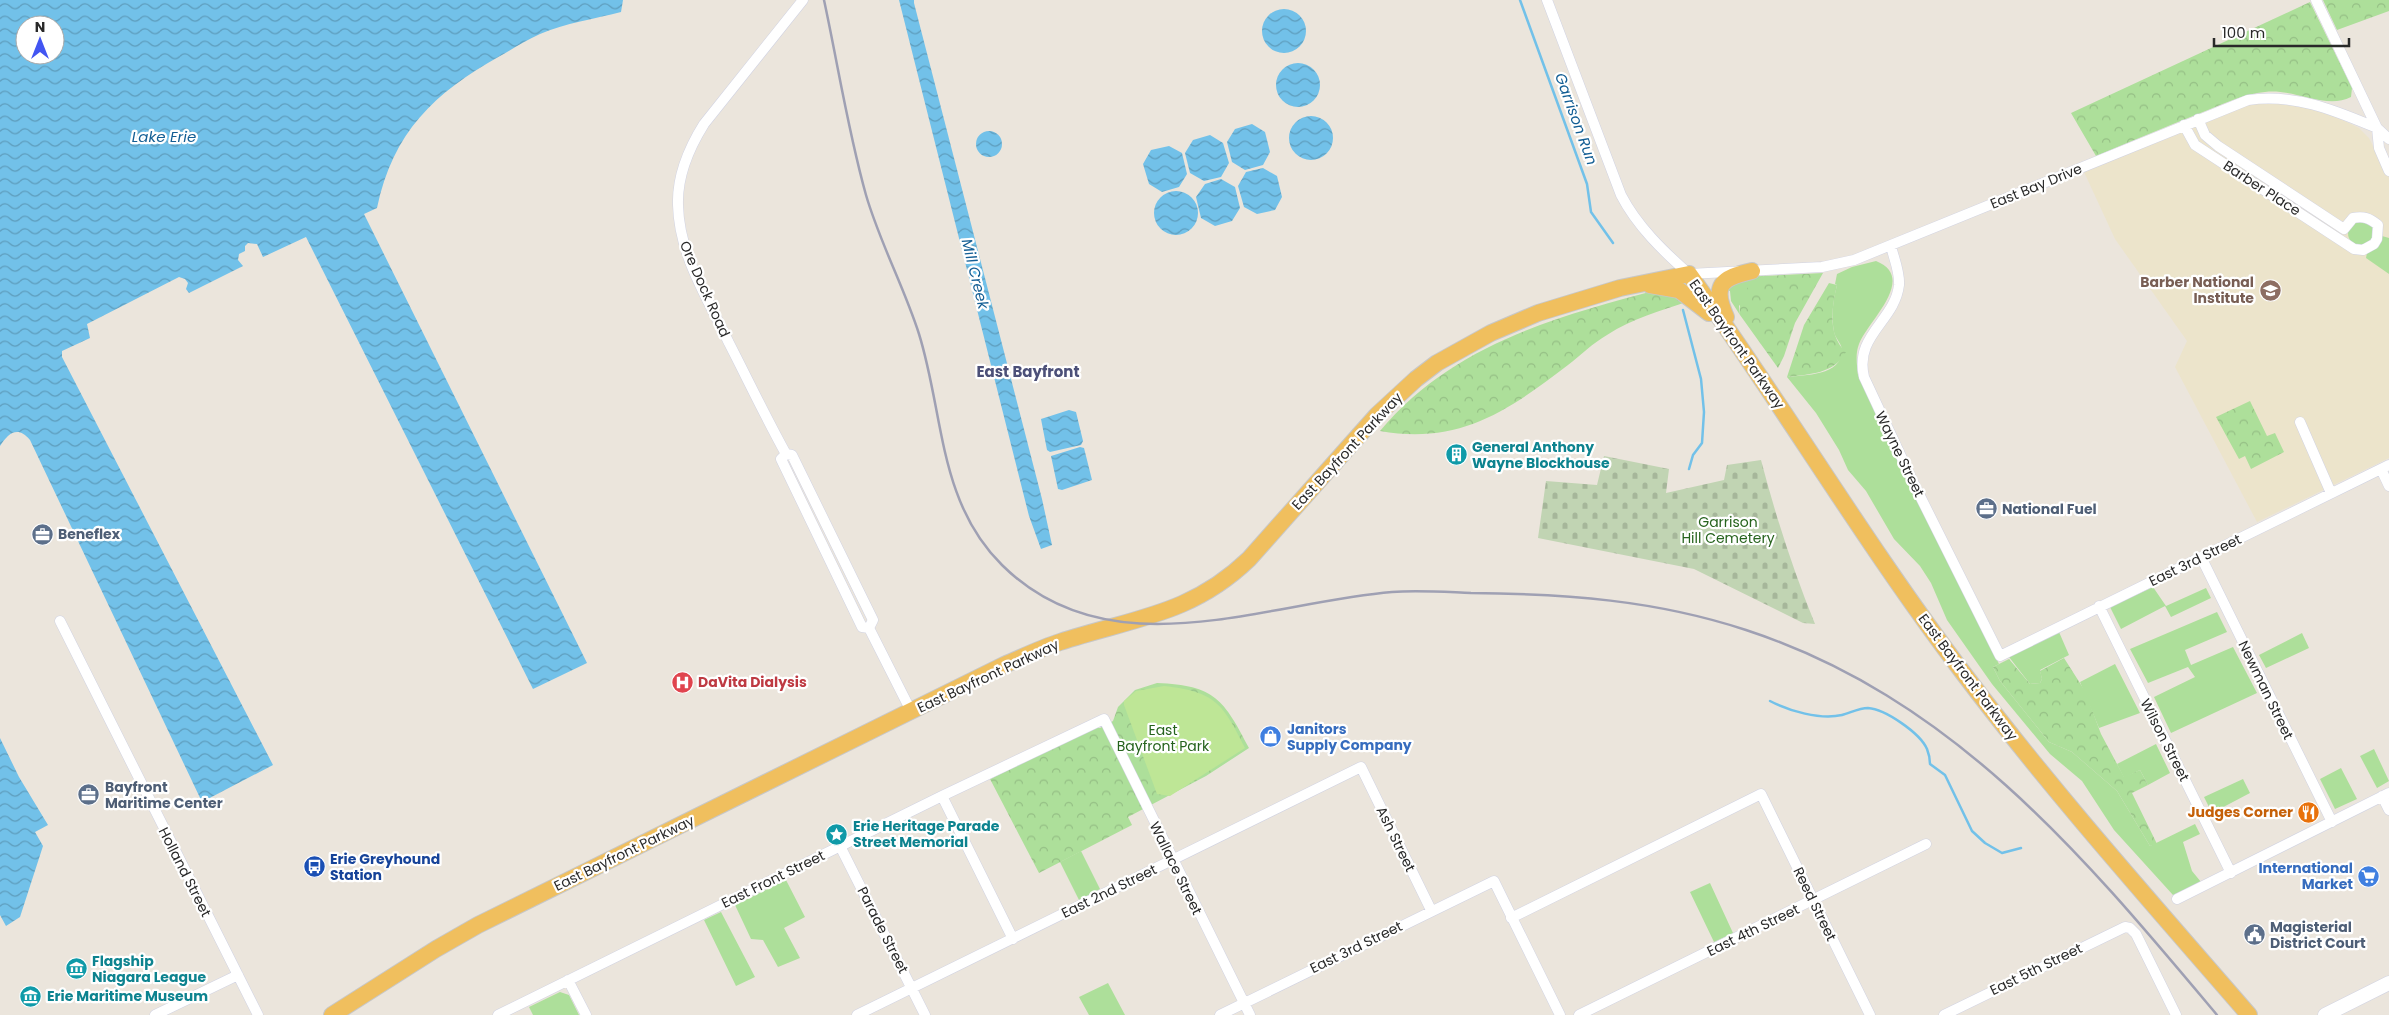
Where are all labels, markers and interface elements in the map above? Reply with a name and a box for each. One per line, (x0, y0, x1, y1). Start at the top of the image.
north arrow (15, 15, 65, 65)
scale bar (2214, 15, 2349, 47)
text: N (35, 17, 45, 37)
text: 100 m (2222, 22, 2265, 43)
water label: Garrison Run (1550, 70, 1603, 168)
water label: Lake Erie (132, 126, 196, 147)
street label: Barber Place (2219, 155, 2305, 221)
street label: East Bay Drive (1987, 158, 2085, 214)
water label: Mill Creek (957, 236, 995, 313)
street label: Ore Dock Road (675, 238, 735, 340)
place label: Barber National Institute (2140, 272, 2254, 308)
street label: East Bayfront Parkway (1685, 275, 1789, 413)
school or university icon: Barber National Institute (2258, 278, 2282, 302)
district label: East Bayfront (976, 361, 1080, 382)
street label: East Bayfront Parkway (1287, 388, 1407, 514)
street label: Wayne Street (1871, 408, 1929, 500)
place label: General Anthony Wayne Blockhouse (1472, 437, 1610, 473)
building icon: General Anthony Wayne Blockhouse (1444, 443, 1468, 467)
office icon: National Fuel (1974, 497, 1998, 521)
place label: National Fuel (2002, 499, 2097, 519)
park label: Garrison Hill Cemetery (1681, 512, 1775, 548)
office icon: Beneflex (30, 522, 54, 546)
place label: Beneflex (58, 524, 121, 544)
street label: East 3rd Street (2145, 529, 2245, 591)
street label: East Bayfront Parkway (1914, 609, 2022, 745)
street label: East Bayfront Parkway (914, 634, 1062, 718)
street label: Newman Street (2233, 637, 2299, 743)
hospital icon: DaVita Dialysis (670, 670, 694, 694)
place label: DaVita Dialysis (698, 672, 807, 692)
street label: Wilson Street (2136, 695, 2194, 785)
place label: Janitors Supply Company (1287, 719, 1412, 755)
park label: East Bayfront Park (1117, 720, 1210, 756)
shop icon: Janitors Supply Company (1259, 725, 1283, 749)
place label: Bayfront Maritime Center (105, 777, 223, 813)
office icon: Bayfront Maritime Center (77, 783, 101, 807)
restaurant icon: Judges Corner (2297, 800, 2321, 824)
place label: Judges Corner (2187, 802, 2293, 822)
street label: Ash Street (1372, 803, 1420, 875)
street label: East Bayfront Parkway (550, 810, 698, 896)
place label: Erie Heritage Parade Street Memorial (853, 816, 1000, 852)
street label: Wallace Street (1145, 818, 1207, 918)
place icon: Erie Heritage Parade Street Memorial (825, 822, 849, 846)
street label: Holland Street (154, 824, 216, 920)
street label: East Front Street (718, 845, 828, 913)
place label: Erie Greyhound Station (330, 849, 440, 885)
bus stop icon: Erie Greyhound Station (302, 855, 326, 879)
place label: International Market (2258, 858, 2353, 894)
street label: East 2nd Street (1058, 859, 1160, 923)
street label: Reed Street (1788, 864, 1842, 944)
supermarket icon: International Market (2357, 864, 2381, 888)
street label: Parade Street (852, 883, 914, 977)
street label: East 4th Street (1704, 899, 1802, 961)
street label: East 3rd Street (1306, 916, 1406, 978)
place label: Magisterial District Court (2270, 917, 2366, 953)
public building icon: Magisterial District Court (2242, 923, 2266, 947)
street label: East 5th Street (1987, 938, 2085, 1000)
place label: Flagship Niagara League (92, 951, 206, 987)
museum icon: Flagship Niagara League (64, 957, 88, 981)
museum icon: Erie Maritime Museum (19, 984, 43, 1008)
place label: Erie Maritime Museum (47, 986, 208, 1006)

